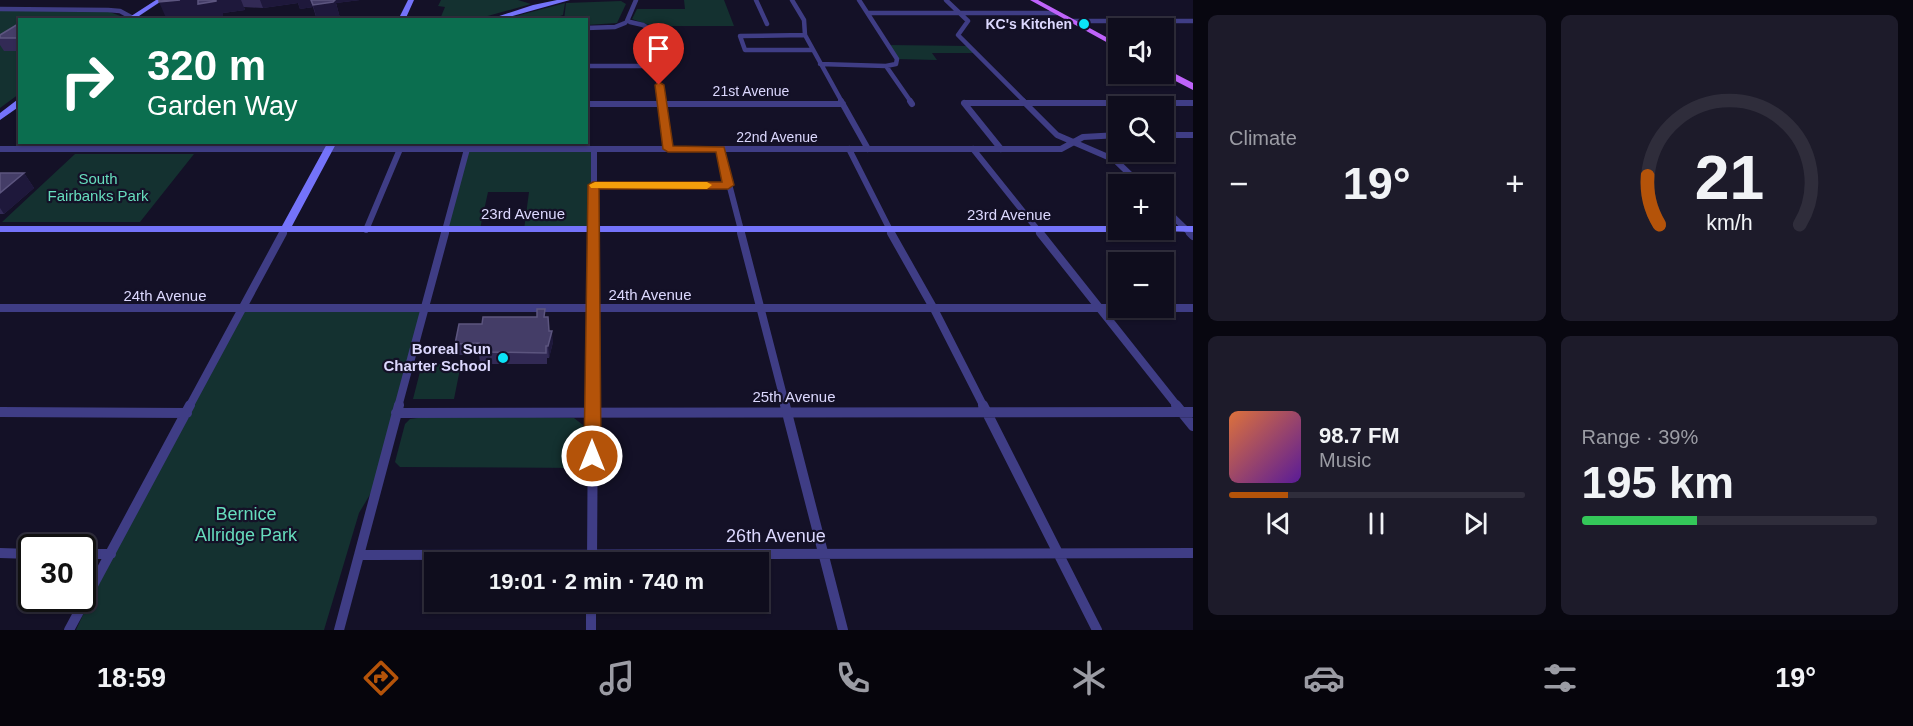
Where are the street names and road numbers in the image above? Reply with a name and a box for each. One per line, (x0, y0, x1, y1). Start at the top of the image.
street label: 21st Avenue (713, 83, 790, 99)
street label: 22nd Avenue (736, 129, 818, 145)
street label: 23rd Avenue (481, 205, 565, 222)
street label: 23rd Avenue (967, 206, 1051, 223)
street label: 24th Avenue (608, 286, 692, 303)
street label: 24th Avenue (123, 287, 207, 304)
street label: 25th Avenue (752, 388, 836, 405)
street label: 26th Avenue (726, 526, 826, 546)

